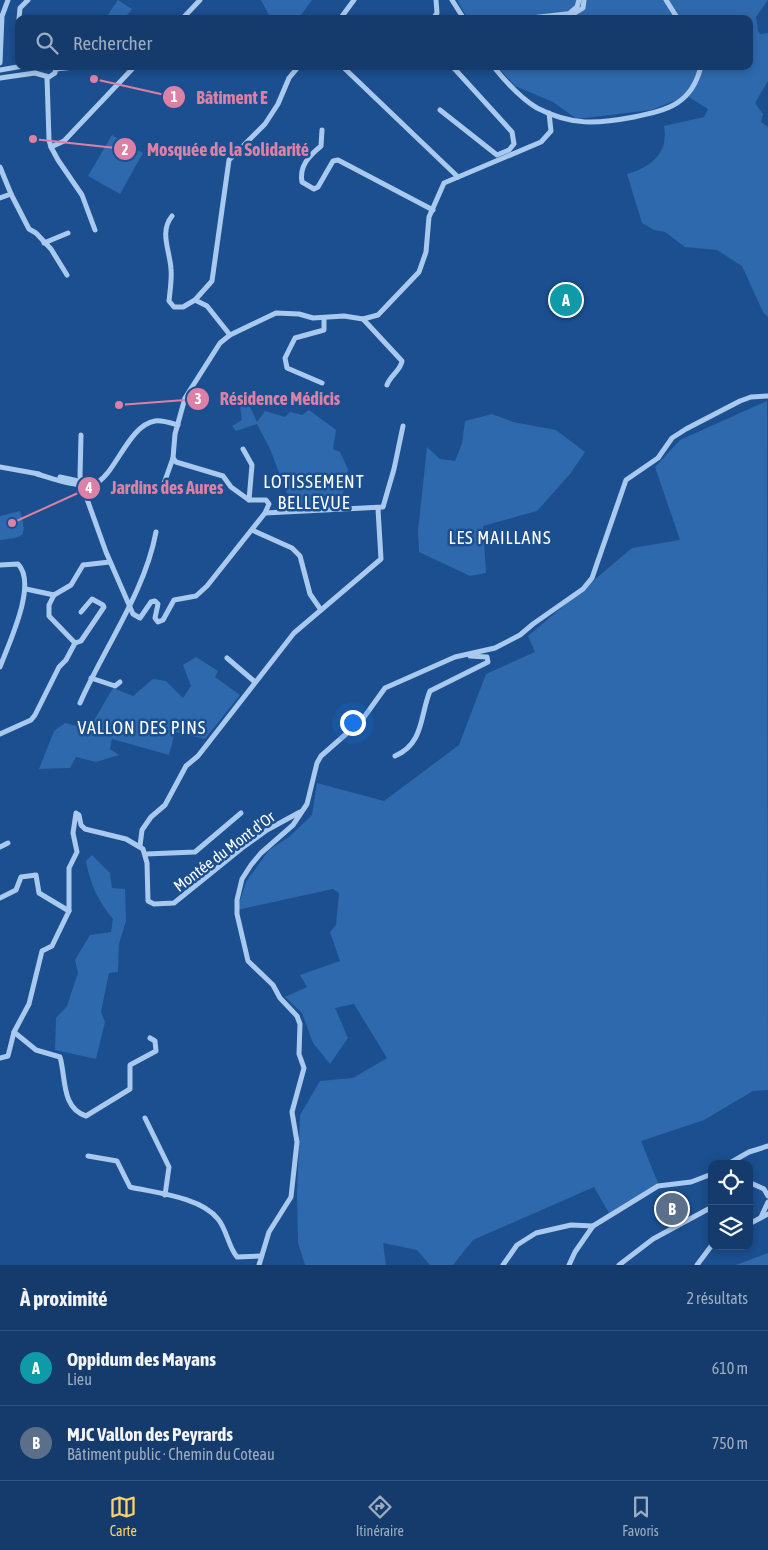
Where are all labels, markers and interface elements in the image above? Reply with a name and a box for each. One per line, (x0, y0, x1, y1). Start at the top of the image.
search box (15, 15, 753, 70)
icon: search (33, 29, 61, 57)
text: Rechercher (73, 32, 152, 54)
callout: Bâtiment E (162, 81, 278, 114)
text: Bâtiment E (196, 87, 268, 108)
text: 1 (170, 88, 178, 105)
callout: Mosquée de la Solidarité (112, 133, 319, 166)
text: Mosquée de la Solidarité (147, 139, 309, 160)
text: 2 (121, 141, 129, 158)
pin: A (550, 281, 582, 319)
callout: Résidence Médicis (185, 383, 350, 416)
text: Résidence Médicis (220, 388, 341, 409)
text: 3 (194, 390, 202, 407)
callout: Jardins des Aures (76, 471, 234, 504)
district label: LOTISSEMENT BELLEVUE (263, 471, 365, 513)
text: Jardins des Aures (110, 477, 224, 498)
text: 4 (84, 479, 93, 496)
district label: LES MAILLANS (448, 527, 552, 548)
your location (340, 710, 366, 736)
district label: VALLON DES PINS (78, 717, 206, 738)
street label: Montée du Mont d'Or (170, 807, 278, 895)
map controls (708, 1160, 753, 1250)
button: locate (708, 1160, 753, 1205)
pin: B (656, 1190, 688, 1228)
button: layers (708, 1205, 753, 1250)
text: À proximité (20, 1286, 108, 1310)
text: 2 résultats (686, 1289, 748, 1307)
text: Oppidum des Mayans (67, 1348, 216, 1370)
text: A (32, 1359, 40, 1377)
text: 610 m (712, 1359, 748, 1377)
text: Lieu (67, 1370, 92, 1388)
text: MJC Vallon des Peyrards (67, 1423, 233, 1445)
text: B (32, 1434, 40, 1452)
text: 750 m (712, 1434, 748, 1452)
text: Bâtiment public · Chemin du Coteau (67, 1445, 275, 1463)
tab: Carte (109, 1493, 137, 1539)
tab: Itinéraire (356, 1493, 404, 1539)
tab: Favoris (622, 1493, 659, 1539)

